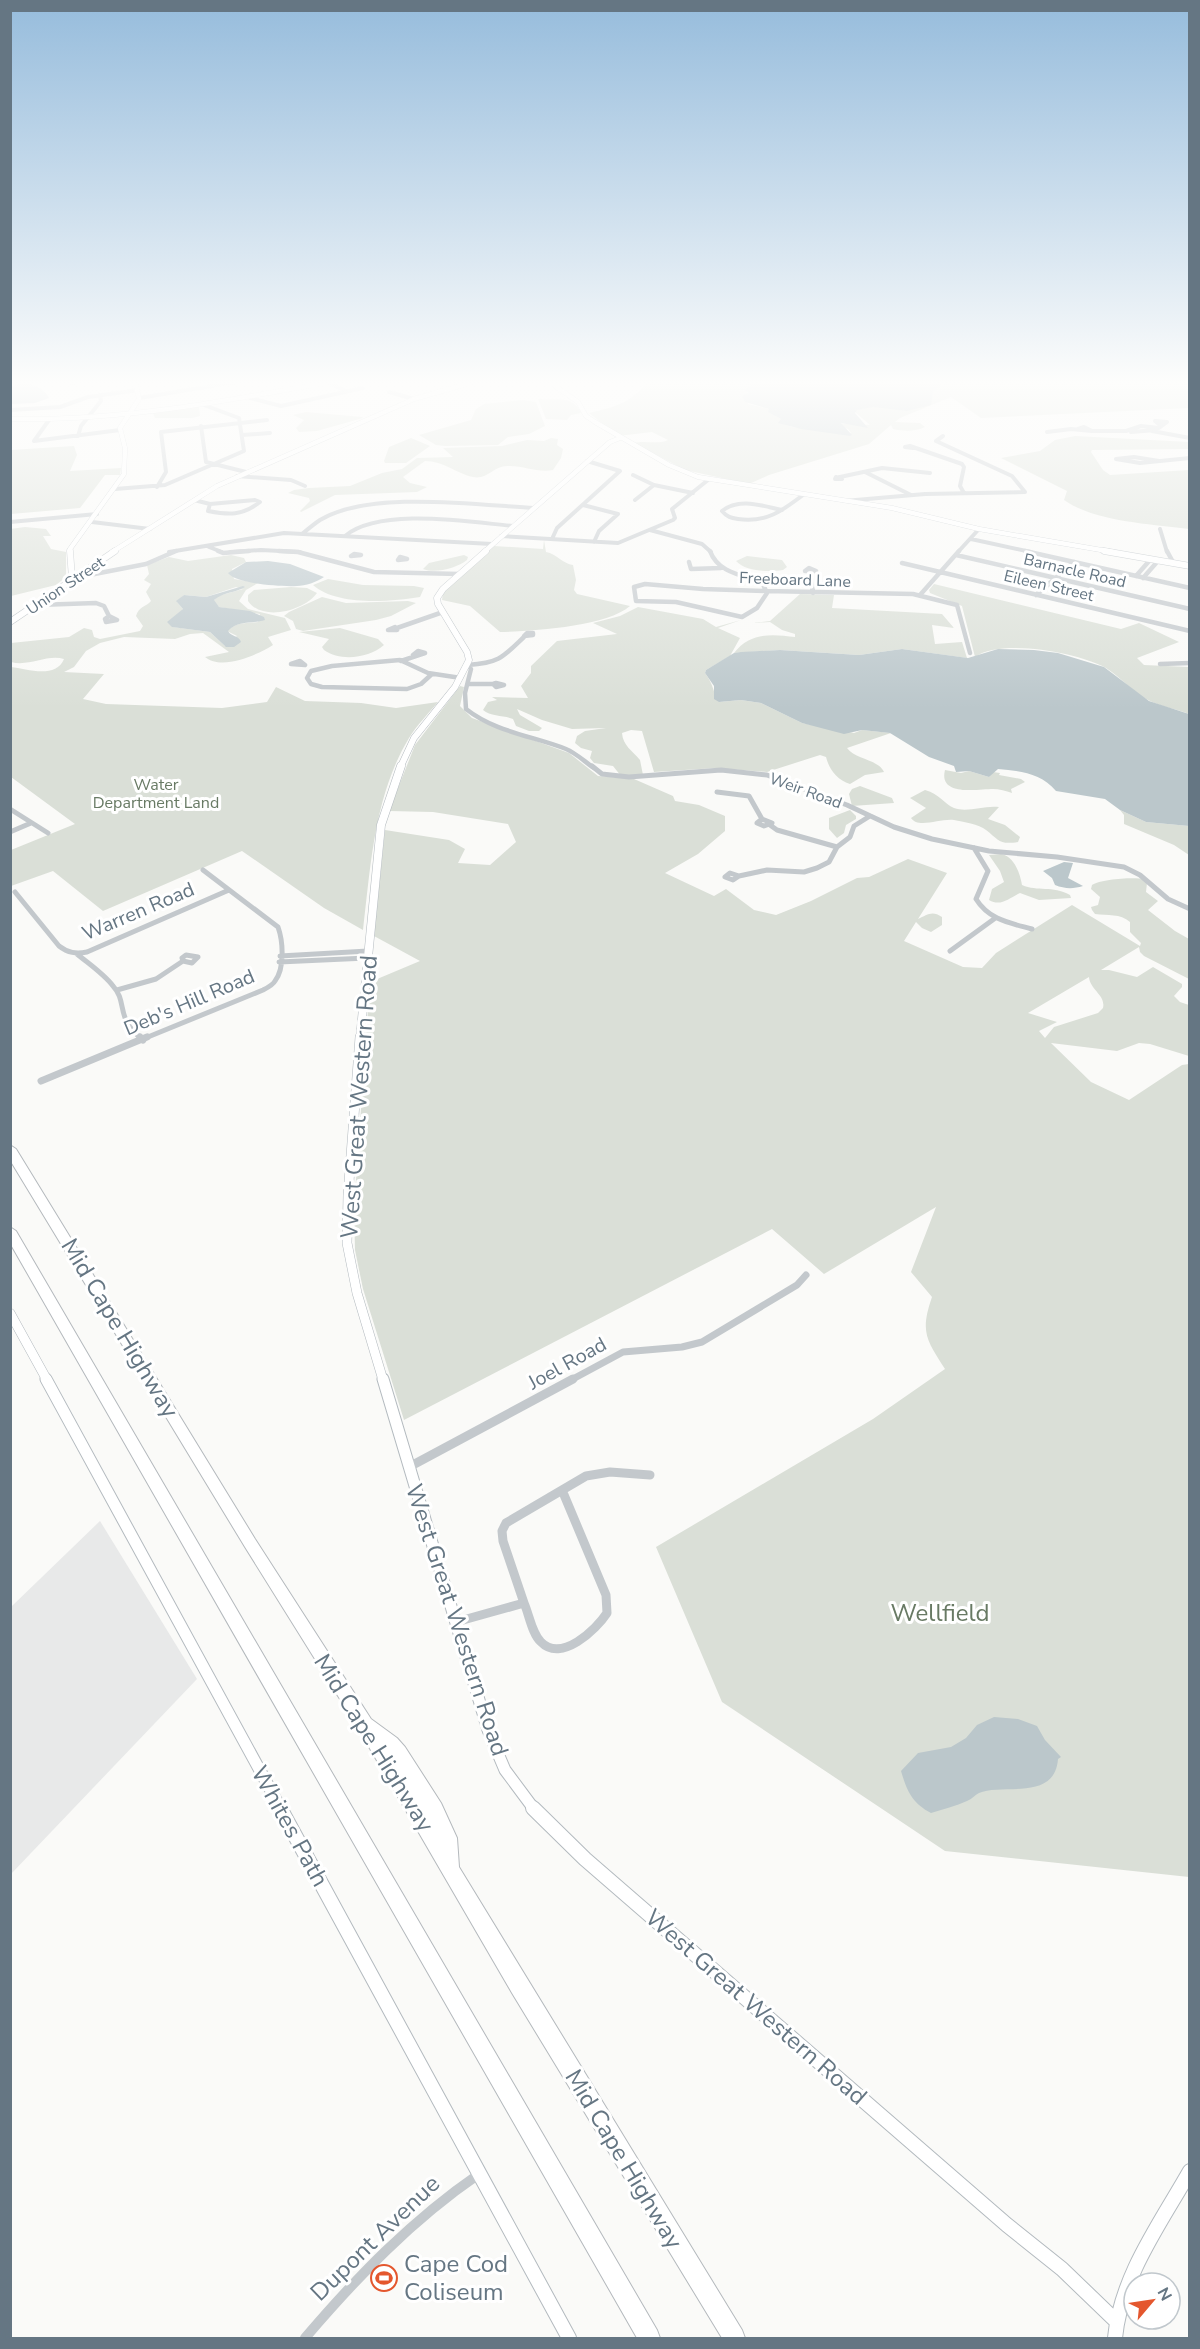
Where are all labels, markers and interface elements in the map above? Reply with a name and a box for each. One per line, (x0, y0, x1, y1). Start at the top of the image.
street label: Barnacle Road (1021, 549, 1128, 593)
street label: Union Street (22, 551, 109, 620)
street label: Eileen Street (1002, 565, 1096, 607)
street label: Freeboard Lane (739, 567, 851, 593)
street label: Weir Road (766, 768, 845, 814)
park label: Water Department Land (93, 774, 219, 814)
street label: Warren Road (78, 876, 198, 947)
street label: West Great Western Road (333, 954, 385, 1240)
street label: Deb's Hill Road (120, 963, 259, 1042)
street label: Mid Cape Highway (54, 1232, 187, 1424)
street label: Joel Road (522, 1331, 611, 1397)
street label: West Great Western Road (398, 1480, 516, 1760)
park label: Wellfield (891, 1597, 989, 1629)
street label: Mid Cape Highway (306, 1648, 442, 1839)
street label: Whites Path (244, 1760, 336, 1892)
street label: West Great Western Road (638, 1902, 874, 2112)
street label: Mid Cape Highway (558, 2063, 691, 2255)
street label: Dupont Avenue (303, 2168, 447, 2308)
place label: Cape Cod Coliseum (404, 2248, 508, 2308)
sports icon: Cape Cod Coliseum (369, 2263, 399, 2293)
north arrow (1122, 2271, 1182, 2331)
text: N (1152, 2284, 1177, 2305)

